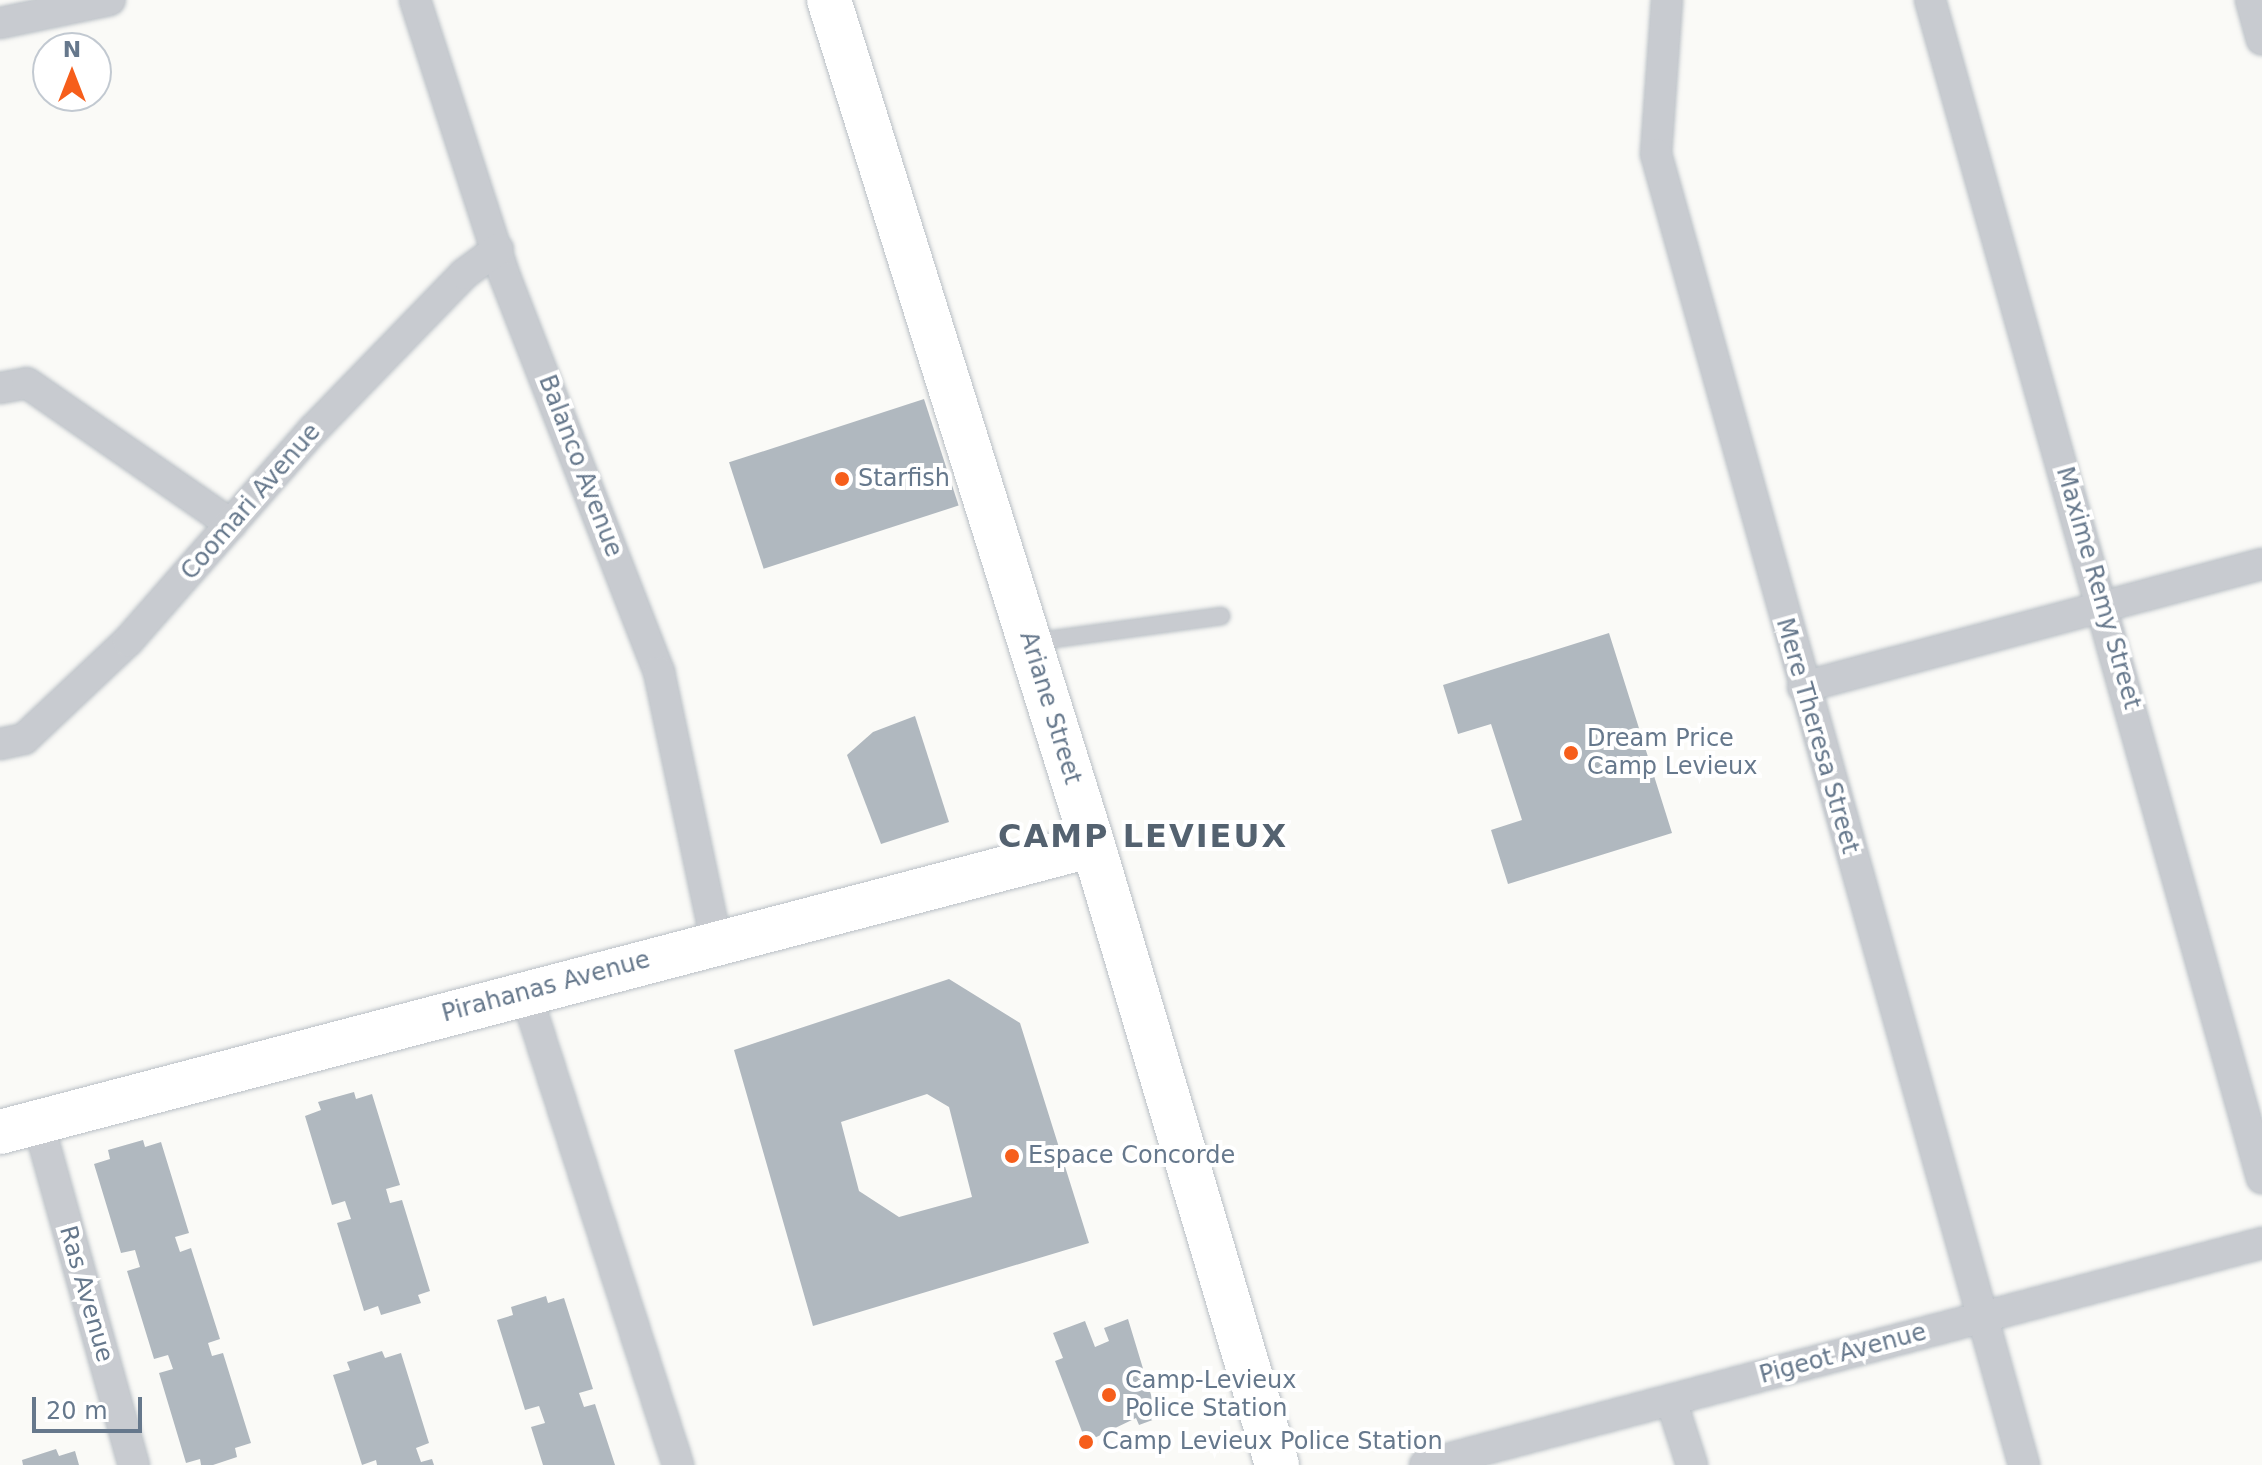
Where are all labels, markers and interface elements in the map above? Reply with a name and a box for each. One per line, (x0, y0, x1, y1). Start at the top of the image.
north arrow (32, 32, 112, 112)
text: N (63, 37, 81, 62)
street label: Balanco Avenue (532, 371, 628, 561)
street label: Coomari Avenue (175, 418, 327, 586)
street label: Maxime Remy Street (2050, 464, 2146, 712)
place label: Starfish (858, 465, 950, 493)
marker: Starfish (833, 470, 851, 488)
street label: Mere Theresa Street (1770, 615, 1864, 857)
street label: Ariane Street (1013, 628, 1087, 788)
place label: Dream Price Camp Levieux (1587, 725, 1757, 781)
marker: Dream Price Camp Levieux (1562, 744, 1580, 762)
district label: CAMP LEVIEUX (998, 817, 1288, 855)
street label: Pirahanas Avenue (439, 945, 653, 1029)
place label: Espace Concorde (1028, 1142, 1235, 1170)
marker: Espace Concorde (1003, 1147, 1021, 1165)
street label: Ras Avenue (53, 1223, 119, 1365)
street label: Pigeot Avenue (1756, 1318, 1930, 1390)
place label: Camp-Levieux Police Station (1125, 1367, 1297, 1423)
scale bar (36, 1381, 146, 1431)
marker: Camp-Levieux Police Station (1100, 1386, 1118, 1404)
text: 20 m (46, 1397, 108, 1425)
place label: Camp Levieux Police Station (1102, 1428, 1443, 1456)
marker: Camp Levieux Police Station (1077, 1433, 1095, 1451)

